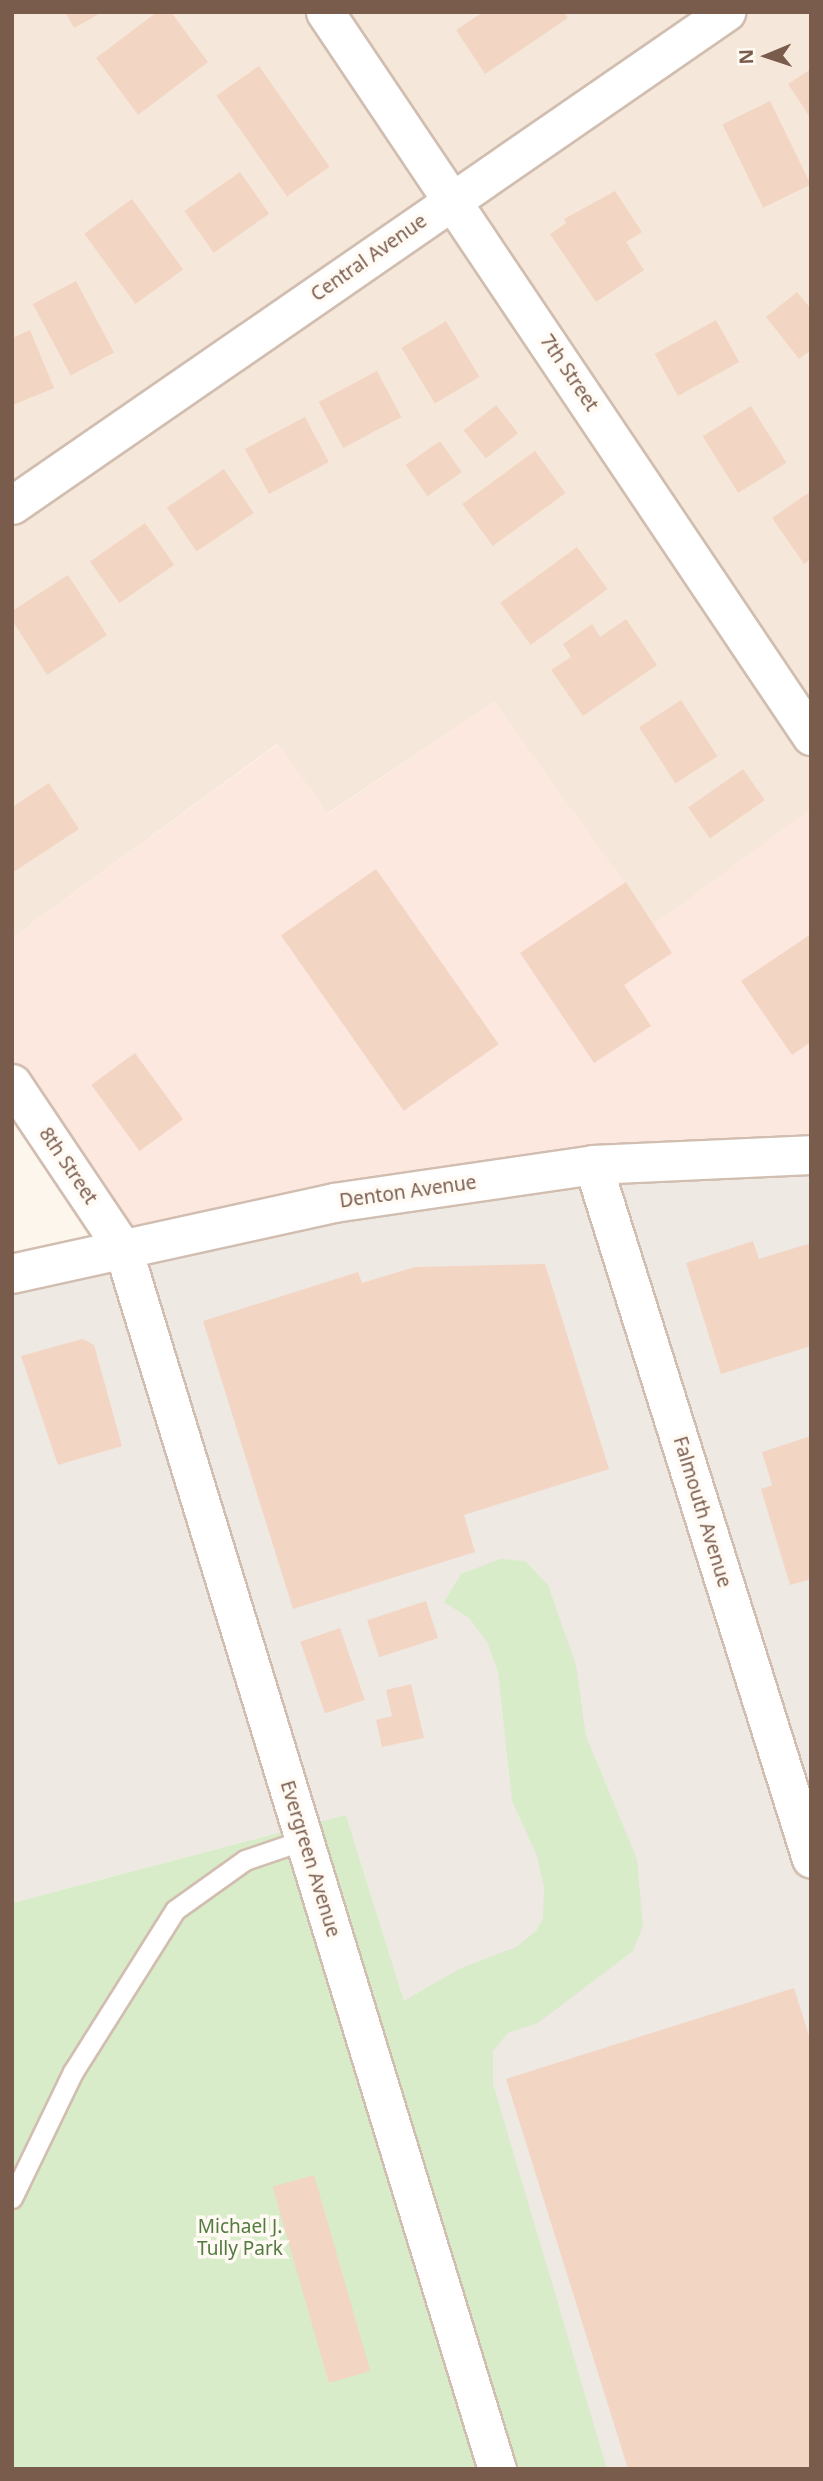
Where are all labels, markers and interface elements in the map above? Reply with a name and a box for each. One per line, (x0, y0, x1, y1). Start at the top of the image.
north arrow (732, 21, 802, 91)
text: N (733, 49, 759, 65)
street label: Central Avenue (307, 210, 431, 306)
street label: 7th Street (535, 330, 603, 416)
street label: 8th Street (34, 1123, 102, 1209)
street label: Denton Avenue (338, 1171, 478, 1213)
street label: Falmouth Avenue (668, 1434, 736, 1590)
street label: Evergreen Avenue (275, 1778, 345, 1940)
park label: Michael J. Tully Park (197, 2216, 283, 2260)

